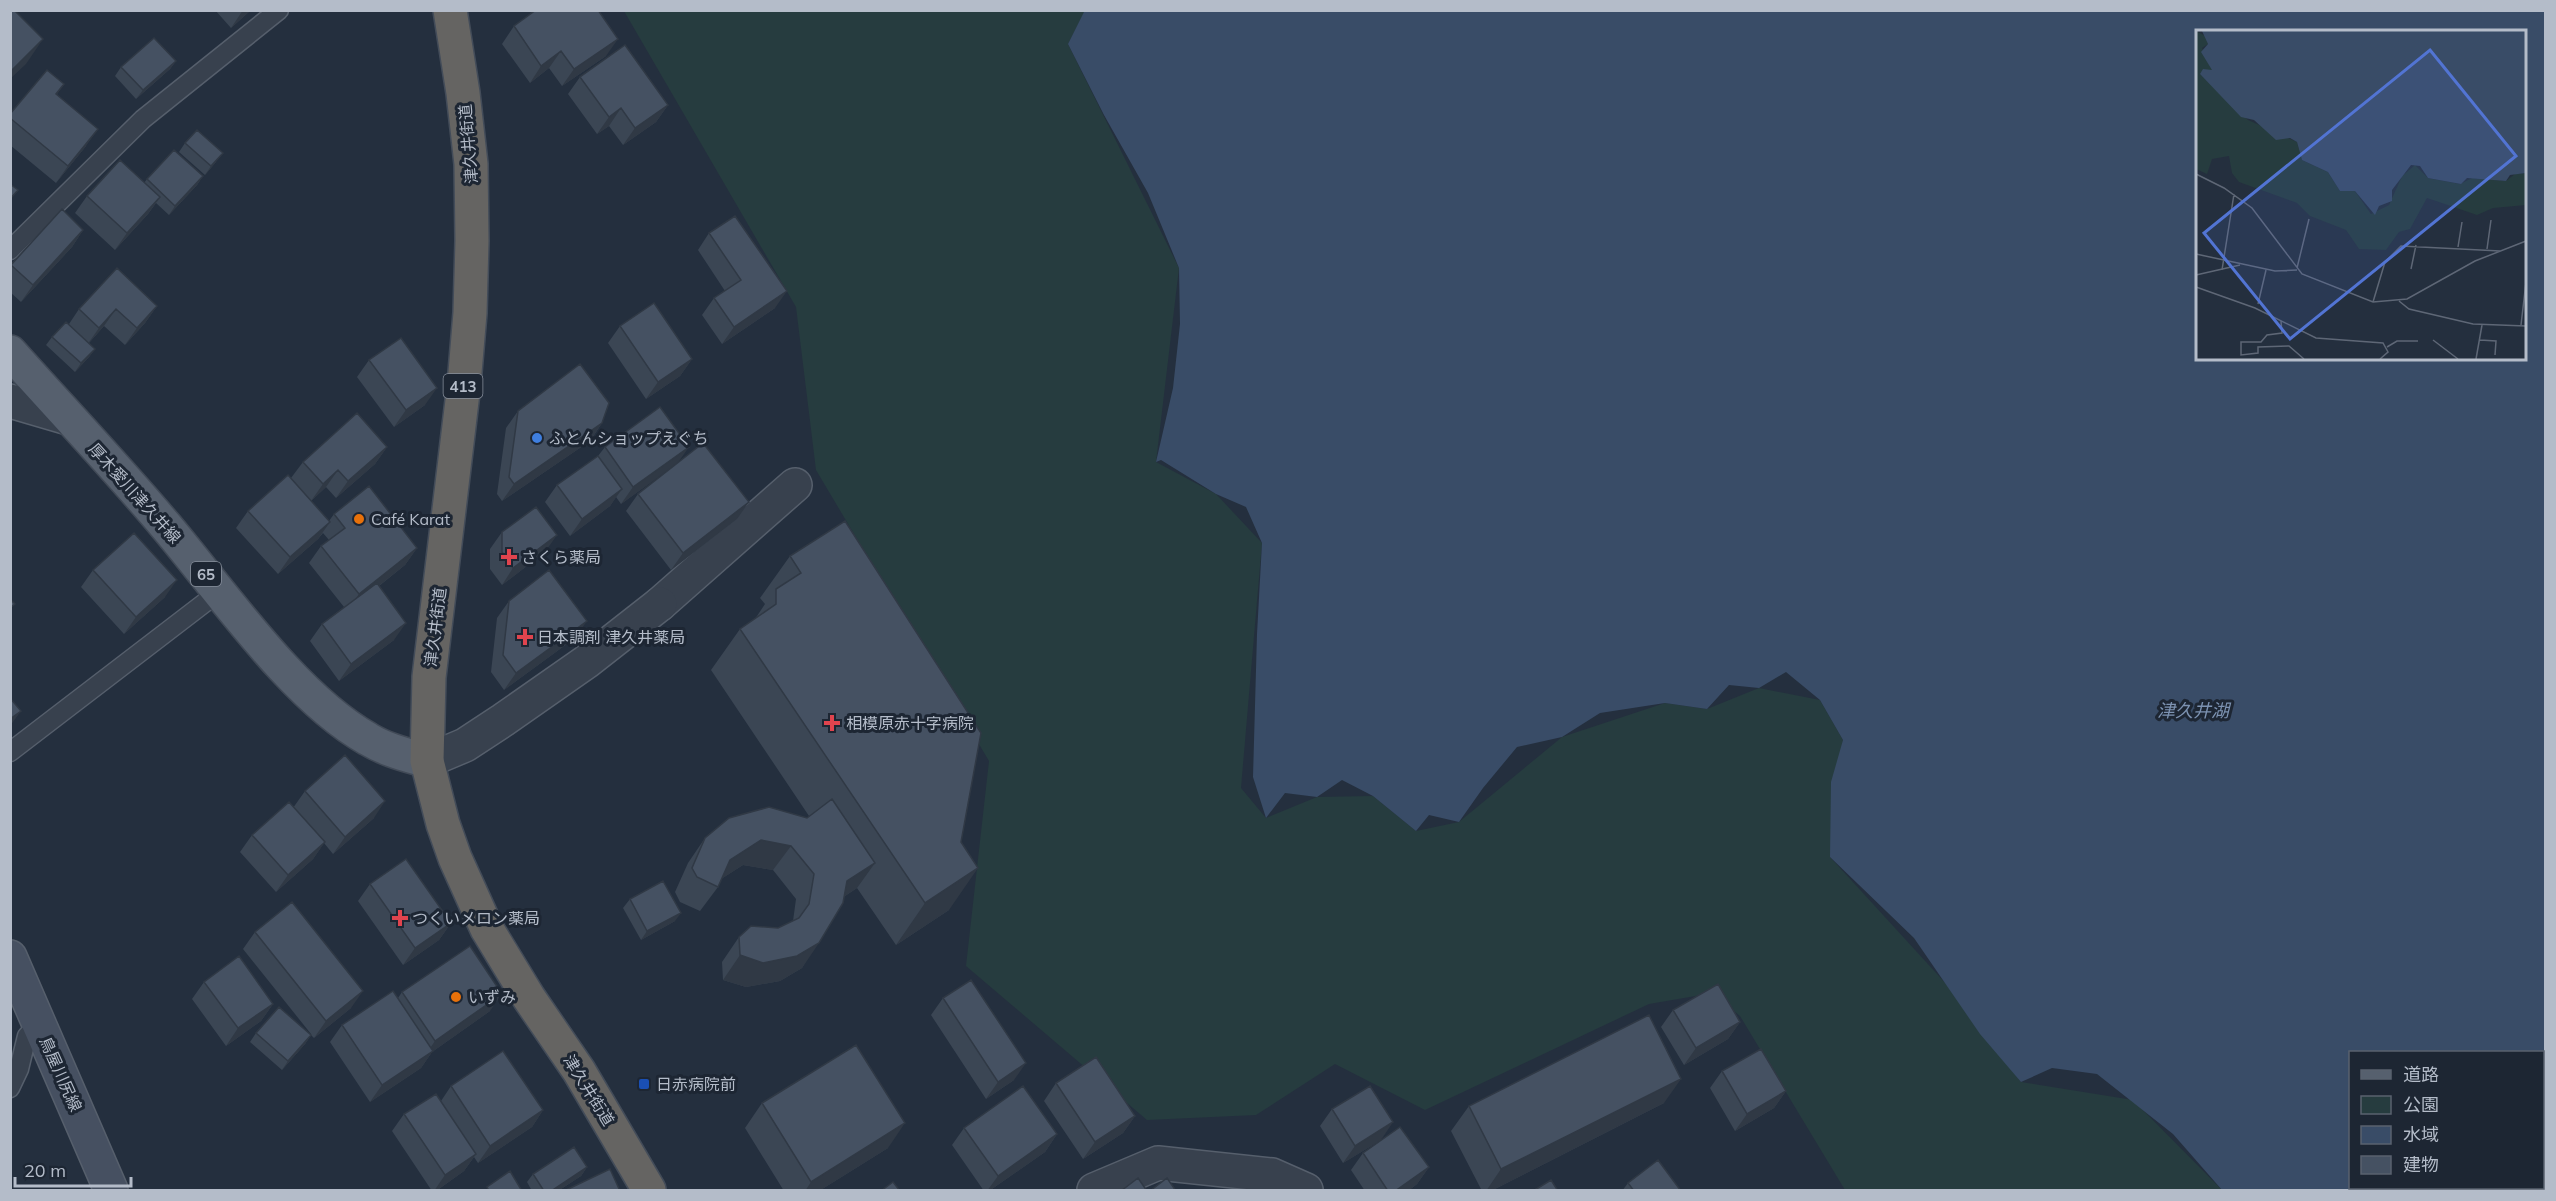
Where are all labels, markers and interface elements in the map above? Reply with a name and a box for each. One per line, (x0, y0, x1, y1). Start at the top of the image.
inset map (2196, 30, 2526, 360)
street label: 津久井街道 (455, 103, 481, 185)
road number: 413 (444, 374, 482, 398)
place label: ふとんショップえぐち (549, 428, 709, 448)
marker: ふとんショップえぐち (530, 431, 544, 445)
street label: 厚木愛川津久井線 (85, 439, 185, 547)
place label: Café Karat (371, 509, 450, 529)
marker: Café Karat (352, 512, 366, 526)
place label: さくら薬局 (521, 547, 601, 567)
marker: さくら薬局 (502, 550, 516, 564)
road number: 65 (191, 562, 221, 586)
street label: 津久井街道 (420, 586, 450, 668)
place label: 日本調剤 津久井薬局 (537, 627, 685, 647)
marker: 日本調剤 津久井薬局 (518, 630, 532, 644)
water label: 津久井湖 (2157, 699, 2232, 722)
place label: 相模原赤十字病院 (846, 713, 974, 733)
marker: 相模原赤十字病院 (823, 714, 841, 732)
place label: つくいメロン薬局 (412, 908, 540, 928)
marker: つくいメロン薬局 (393, 911, 407, 925)
place label: いずみ (468, 987, 516, 1007)
marker: いずみ (449, 990, 463, 1004)
street label: 鳥屋川尻線 (36, 1033, 86, 1115)
street label: 津久井街道 (559, 1051, 619, 1129)
legend (2349, 1051, 2544, 1189)
text: 道路 (2403, 1063, 2439, 1086)
place label: 日赤病院前 (656, 1074, 736, 1094)
marker: 日赤病院前 (637, 1077, 651, 1091)
text: 公園 (2403, 1093, 2439, 1116)
text: 水域 (2403, 1123, 2439, 1146)
scale bar (15, 1150, 130, 1188)
text: 建物 (2403, 1153, 2439, 1176)
text: 20 m (24, 1159, 66, 1182)

